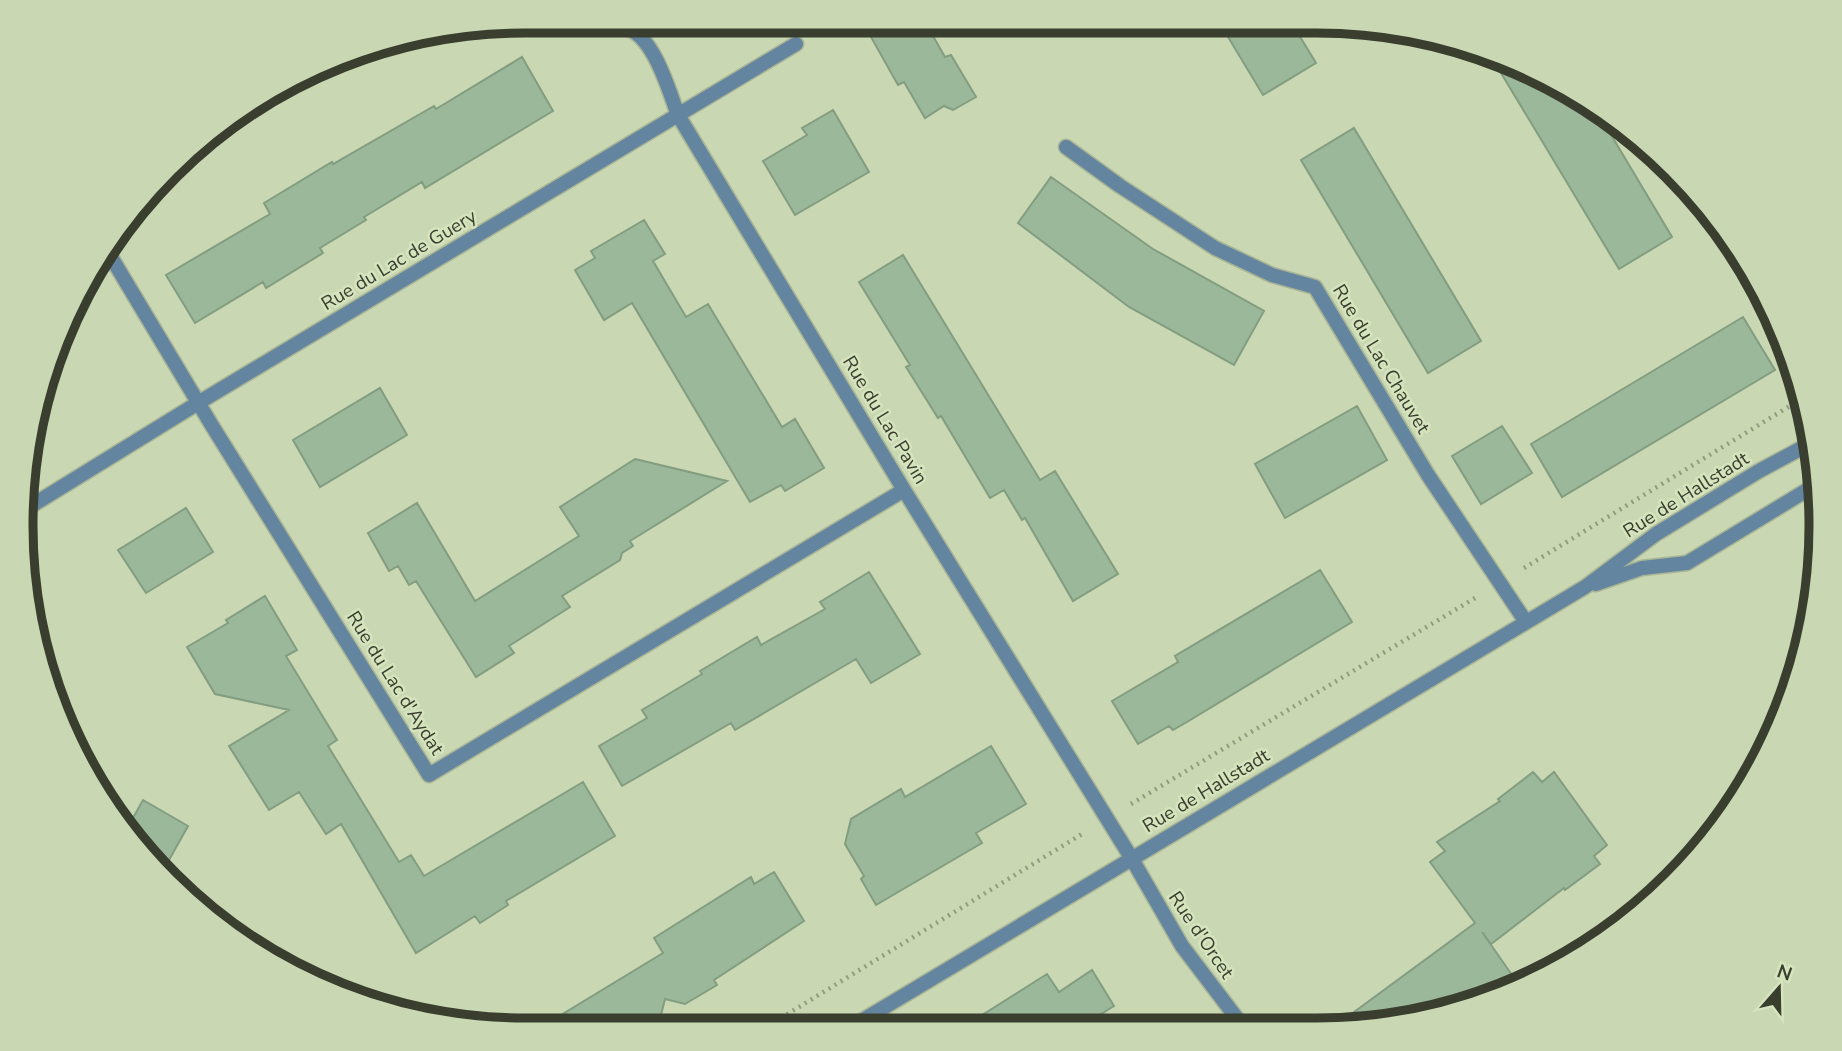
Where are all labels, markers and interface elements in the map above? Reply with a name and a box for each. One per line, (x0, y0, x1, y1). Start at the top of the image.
street label: Rue du Lac de Guery (317, 203, 482, 317)
street label: Rue du Lac Chauvet (1326, 280, 1436, 439)
street label: Rue du Lac Pavin (836, 351, 934, 489)
street label: Rue de Hallstadt (1618, 446, 1754, 544)
street label: Rue du Lac d'Aydat (340, 606, 450, 760)
street label: Rue de Hallstadt (1138, 743, 1275, 839)
street label: Rue d'Orcet (1162, 886, 1240, 984)
north arrow (1744, 953, 1814, 1023)
text: N (1773, 958, 1796, 988)

